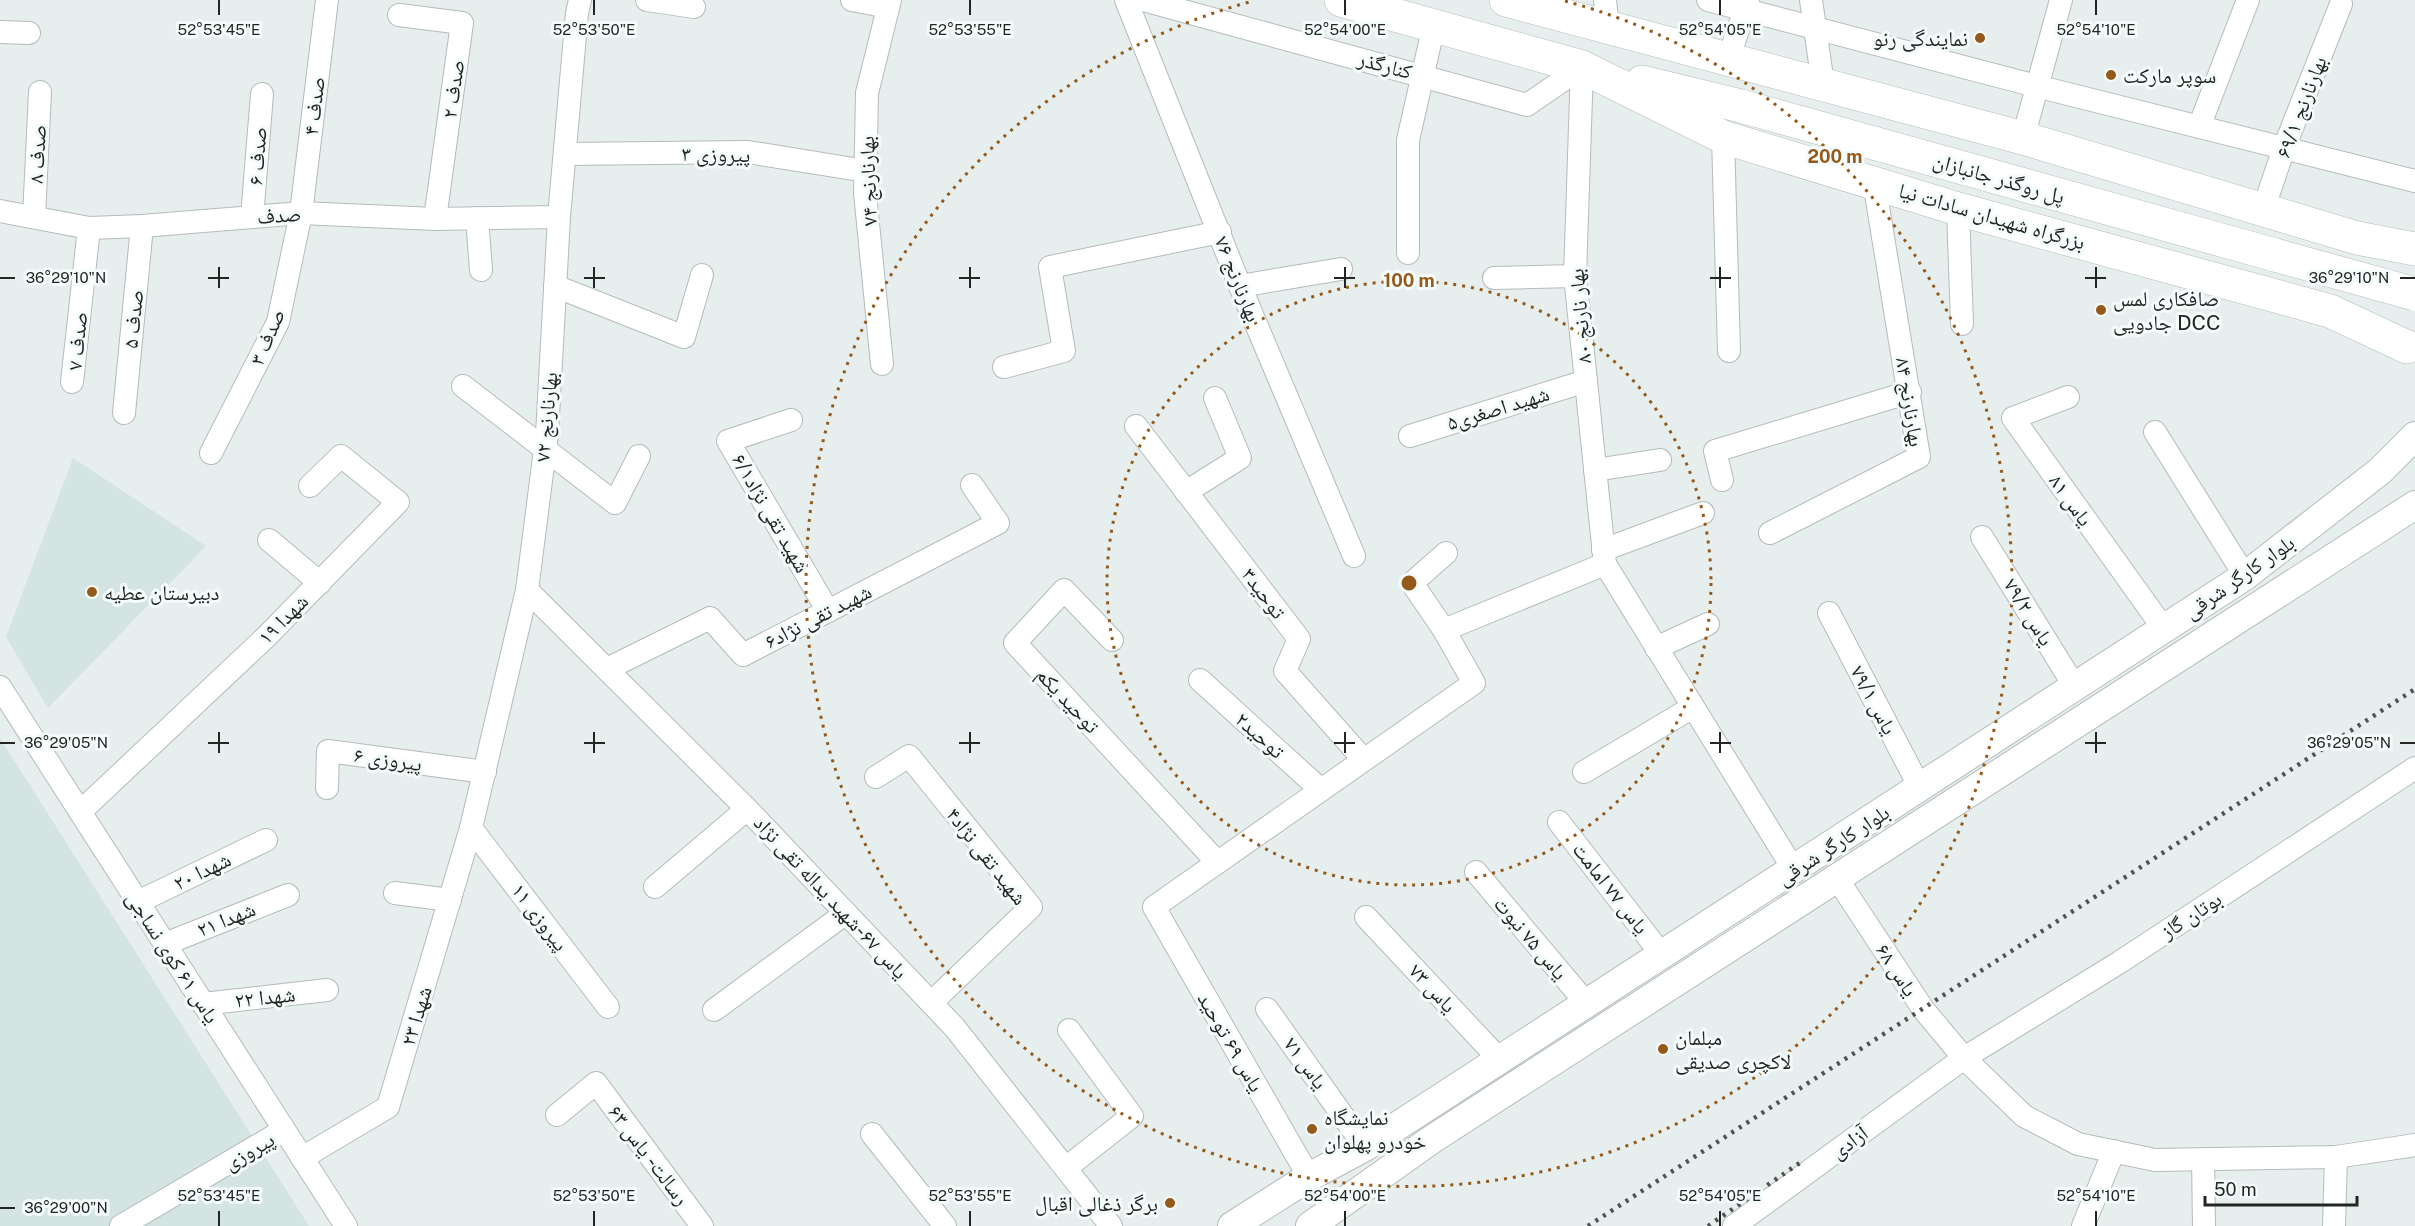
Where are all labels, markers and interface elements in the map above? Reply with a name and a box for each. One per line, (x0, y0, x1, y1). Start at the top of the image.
text: 52°53'45"E (178, 21, 260, 38)
text: 52°53'50"E (553, 21, 635, 38)
text: 52°53'55"E (928, 21, 1012, 38)
text: 52°54'00"E (1304, 21, 1386, 38)
text: 52°54'05"E (1679, 21, 1761, 38)
text: 52°54'10"E (2056, 21, 2136, 38)
place label: نمایندگی رنو (1873, 26, 1968, 52)
marker: نمایندگی رنو (1973, 31, 1987, 45)
street label: کنارگذر (1354, 46, 1415, 84)
street label: بهارنارنج ۶۹/۱ (2270, 53, 2333, 162)
street label: صدف ۲ (437, 58, 469, 120)
place label: سوپر مارکت (2123, 63, 2216, 88)
marker: سوپر مارکت (2104, 68, 2118, 82)
street label: صدف ۴ (298, 75, 330, 137)
street label: صدف ۸ (23, 124, 51, 184)
street label: صدف ۶ (242, 126, 272, 186)
street label: بهارنارنج ۷۴ (854, 135, 883, 226)
street label: پیروزی ۳ (681, 141, 751, 167)
text: 200 m (1808, 146, 1862, 167)
street label: پل روگذر جانبازان (1930, 147, 2068, 210)
street label: بزرگراه شهیدان سادات نیا (1896, 177, 2088, 255)
street label: صدف (256, 201, 302, 229)
street label: بهارنارنج ۷۶ (1209, 233, 1266, 326)
street label: بهار نارنج ۸۰ (1563, 267, 1598, 365)
text: 36°29'10"N (26, 269, 106, 286)
text: 36°29'10"N (2309, 269, 2389, 286)
text: 100 m (1383, 270, 1435, 291)
place label: صافکاری لمس جادویی DCC (2113, 286, 2220, 336)
street label: صدف ۵ (117, 288, 149, 350)
marker: صافکاری لمس جادویی DCC (2094, 303, 2108, 317)
street label: صدف ۳ (244, 305, 290, 369)
street label: صدف ۷ (61, 310, 93, 372)
street label: بهارنارنج ۸۴ (1890, 356, 1929, 449)
street label: بهارنارنج ۷۲ (530, 371, 563, 463)
street label: شهید اصغری۵ (1444, 381, 1552, 435)
street label: شهید تقی نژاد۶/۱ (726, 449, 815, 578)
street label: یاس ۸۱ (2043, 469, 2098, 531)
street label: بلوار کارگر شرقی (2179, 530, 2300, 625)
street label: توحید۳ (1237, 563, 1291, 623)
centre of rings (1399, 573, 1419, 593)
street label: یاس ۷۹/۲ (1998, 574, 2059, 651)
street label: شهید تقی نژاد۶ (760, 578, 876, 655)
place label: دبیرستان عطیه (104, 580, 219, 605)
marker: دبیرستان عطیه (85, 585, 99, 599)
street label: شهدا ۱۹ (253, 589, 313, 649)
street label: یاس ۷۹/۱ (1845, 661, 1903, 739)
street label: توحید یکم (1030, 662, 1105, 739)
street label: توحید۲ (1230, 707, 1290, 763)
text: 36°29'05"N (24, 734, 108, 751)
text: 36°29'05"N (2307, 734, 2391, 751)
street label: پیروزی ۶ (352, 742, 424, 776)
street label: بلوار کارگر شرقی (1772, 799, 1894, 891)
street label: شهید تقی نژاد۴ (940, 802, 1033, 910)
street label: یاس ۶۷-شهید یداله تقی نژاد (748, 810, 913, 985)
street label: یاس ۷۷ امامت (1567, 837, 1655, 939)
street label: شهدا ۲۰ (169, 846, 235, 896)
street label: پیروزی ۱۱ (506, 878, 573, 956)
street label: یاس ۶۱ کوی نساجی (120, 886, 225, 1028)
street label: بوتان گاز (2155, 886, 2226, 944)
street label: یاس ۷۵ نبوت (1488, 891, 1573, 985)
street label: شهدا ۲۱ (193, 896, 259, 942)
street label: یاس ۶۸ (1870, 939, 1923, 1002)
street label: یاس ۷۳ (1403, 958, 1462, 1018)
street label: شهدا ۲۲ (233, 981, 297, 1013)
street label: شهدا ۲۳ (395, 983, 437, 1049)
street label: یاس ۶۹ توحید (1192, 988, 1270, 1097)
place label: مبلمان لاکچری صدیقی (1675, 1025, 1791, 1075)
street label: یاس ۷۱ (1278, 1032, 1333, 1094)
marker: مبلمان لاکچری صدیقی (1656, 1042, 1670, 1056)
street label: رسالت - یاس ۶۳ (602, 1100, 695, 1211)
place label: نمایشگاه خودرو پهلوان (1324, 1105, 1426, 1154)
street label: آزادی (1826, 1120, 1873, 1164)
marker: نمایشگاه خودرو پهلوان (1305, 1122, 1319, 1136)
street label: پیروزی (219, 1127, 279, 1176)
scale bar (2205, 1169, 2356, 1207)
text: 50 m (2214, 1179, 2257, 1200)
text: 52°53'45"E (178, 1187, 260, 1204)
text: 52°53'50"E (553, 1187, 635, 1204)
text: 52°53'55"E (928, 1187, 1012, 1204)
text: 52°54'00"E (1304, 1187, 1386, 1204)
text: 52°54'05"E (1679, 1187, 1761, 1204)
text: 52°54'10"E (2056, 1187, 2136, 1204)
place label: برگر ذغالی اقبال (1035, 1191, 1158, 1217)
marker: برگر ذغالی اقبال (1163, 1196, 1177, 1210)
text: 36°29'00"N (24, 1199, 108, 1216)

